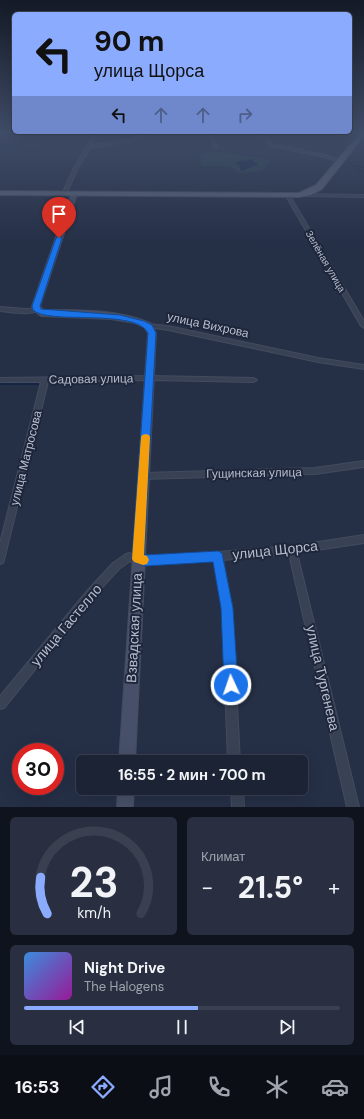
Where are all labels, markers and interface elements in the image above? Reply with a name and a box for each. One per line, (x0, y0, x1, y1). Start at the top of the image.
text: 90 m (94, 23, 164, 60)
icon: left (28, 28, 80, 80)
text: улица Щорса (94, 59, 204, 83)
icon: left (108, 104, 130, 126)
icon: ahead (150, 104, 172, 126)
icon: ahead (192, 104, 214, 126)
icon: right (234, 104, 256, 126)
pin (42, 197, 76, 238)
icon: arrive (48, 203, 70, 225)
street label: Зелёная улица (303, 228, 349, 295)
street label: улица Вихрова (166, 309, 251, 342)
street label: Садовая улица (48, 370, 134, 388)
street label: улица Матросова (6, 409, 46, 507)
street label: Гущинская улица (206, 464, 302, 482)
street label: улица Щорса (231, 537, 319, 563)
street label: Взвадская улица (122, 572, 146, 683)
street label: улица Гастелло (26, 580, 106, 670)
street label: улица Тургенева (302, 623, 344, 733)
position arrow (210, 664, 252, 706)
speed limit sign: 30 (12, 743, 64, 795)
text: 16:55 · 2 мин · 700 m (118, 765, 266, 785)
text: Климат (201, 848, 245, 865)
text: 23 (69, 856, 118, 910)
text: 21.5° (238, 868, 303, 907)
text: − (201, 873, 213, 902)
text: + (328, 873, 340, 902)
text: km/h (77, 904, 110, 922)
text: Night Drive (84, 958, 165, 978)
text: The Halogens (84, 978, 164, 995)
icon: previous (66, 1016, 88, 1038)
icon: pause (171, 1016, 193, 1038)
icon: next (276, 1016, 298, 1038)
icon: directions (89, 1073, 117, 1101)
icon: music (147, 1073, 175, 1101)
icon: phone (205, 1073, 233, 1101)
icon: climate (263, 1073, 291, 1101)
icon: car (321, 1073, 349, 1101)
text: 16:53 (15, 1075, 60, 1099)

